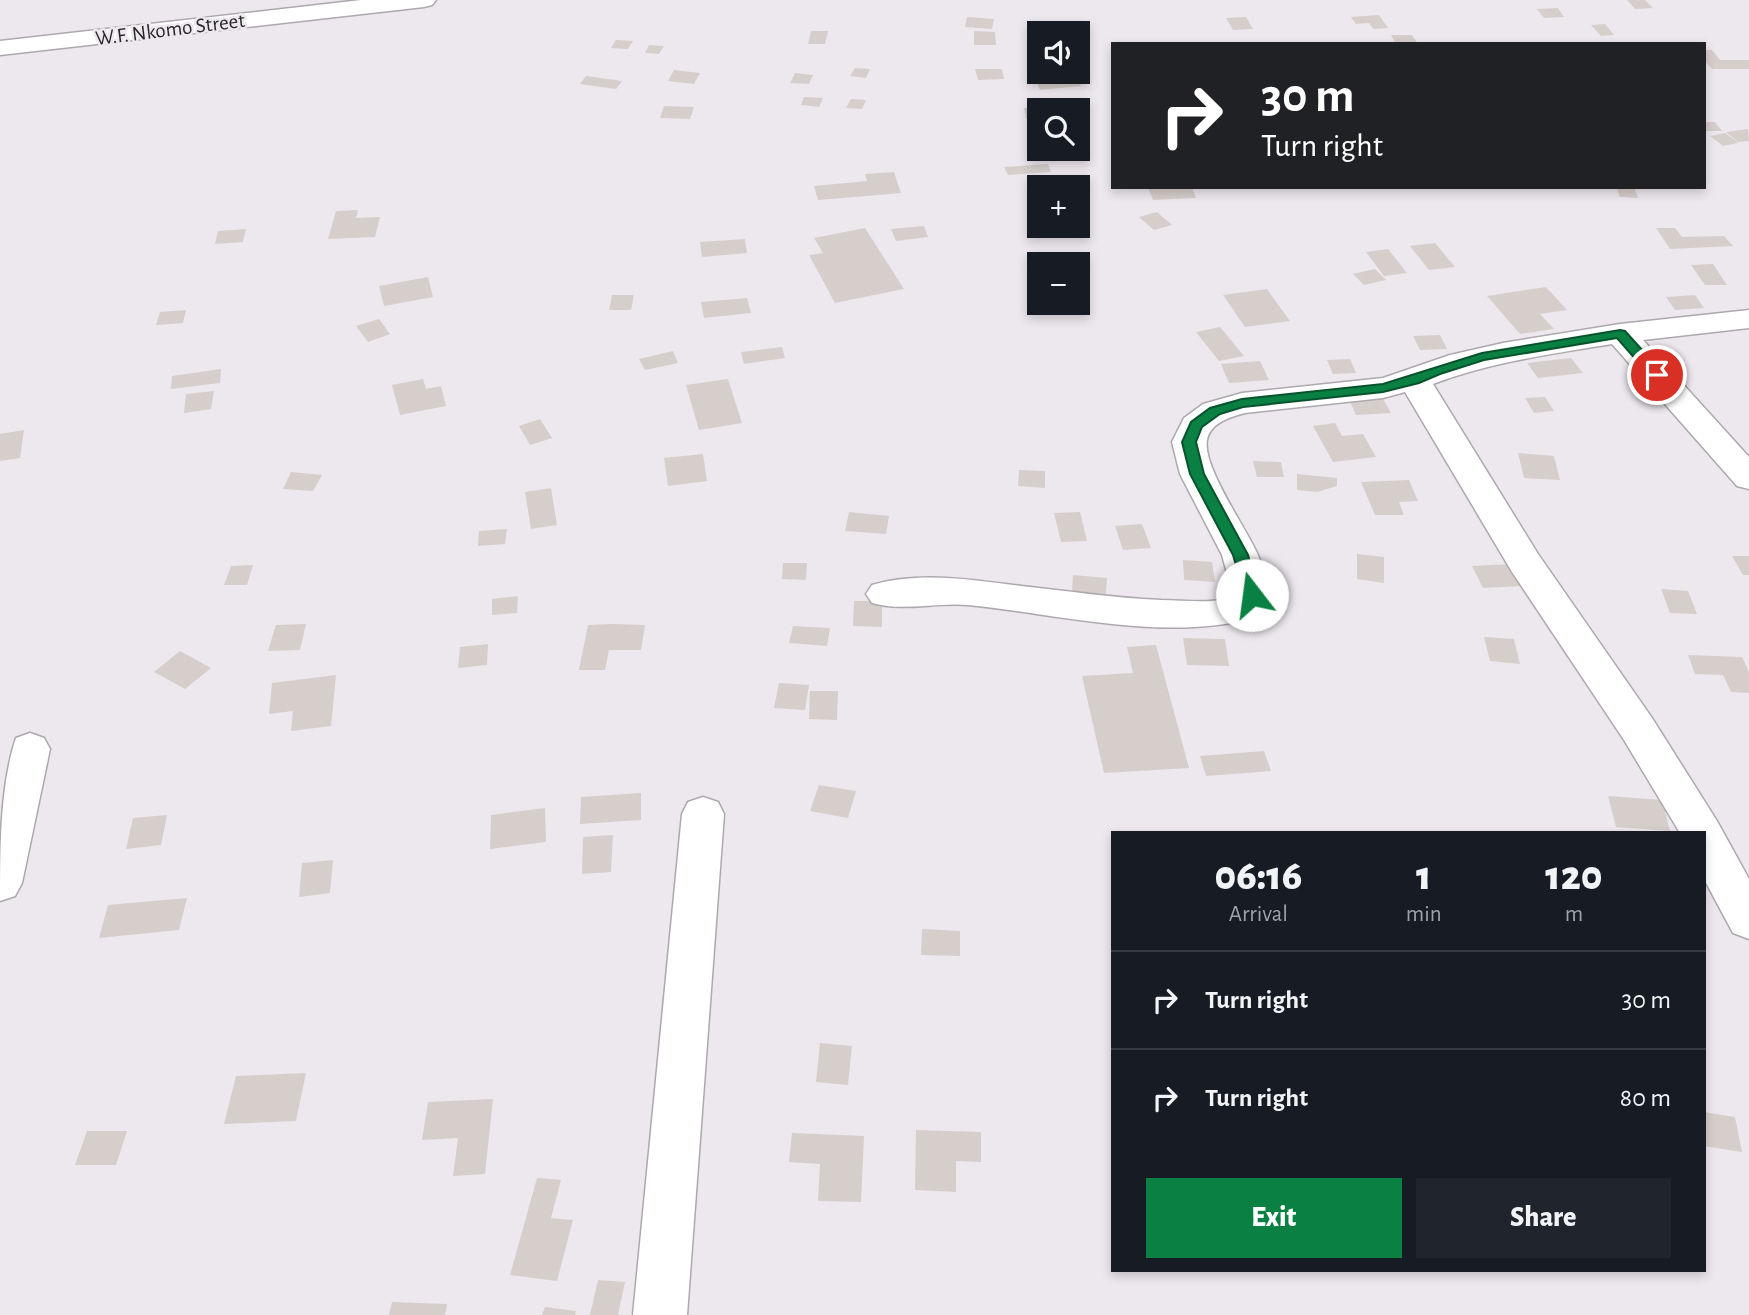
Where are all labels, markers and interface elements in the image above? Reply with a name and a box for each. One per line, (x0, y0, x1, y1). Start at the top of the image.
street label: W.F. Nkomo Street (94, 10, 246, 49)
map controls (1027, 21, 1090, 315)
button: sound (1027, 21, 1090, 84)
icon: right (1146, 70, 1237, 161)
text: 30 m (1261, 72, 1355, 121)
button: search (1027, 98, 1090, 161)
text: Turn right (1261, 130, 1383, 162)
button: + (1027, 175, 1090, 238)
button: − (1027, 252, 1090, 315)
pin (1627, 345, 1687, 405)
icon: arrive (1638, 356, 1676, 394)
position arrow (1215, 558, 1289, 632)
text: 06:16 (1214, 855, 1302, 897)
text: 1 (1416, 855, 1432, 897)
text: 120 (1545, 855, 1603, 897)
text: Arrival (1229, 903, 1288, 926)
text: min (1406, 903, 1442, 926)
text: m (1565, 903, 1583, 926)
icon: right (1146, 981, 1184, 1019)
text: Turn right (1205, 987, 1308, 1013)
text: 30 m (1621, 987, 1671, 1013)
icon: right (1146, 1079, 1184, 1117)
text: Turn right (1205, 1085, 1308, 1111)
text: 80 m (1620, 1085, 1671, 1111)
button: Exit (1146, 1178, 1402, 1258)
button: Share (1416, 1178, 1671, 1258)

